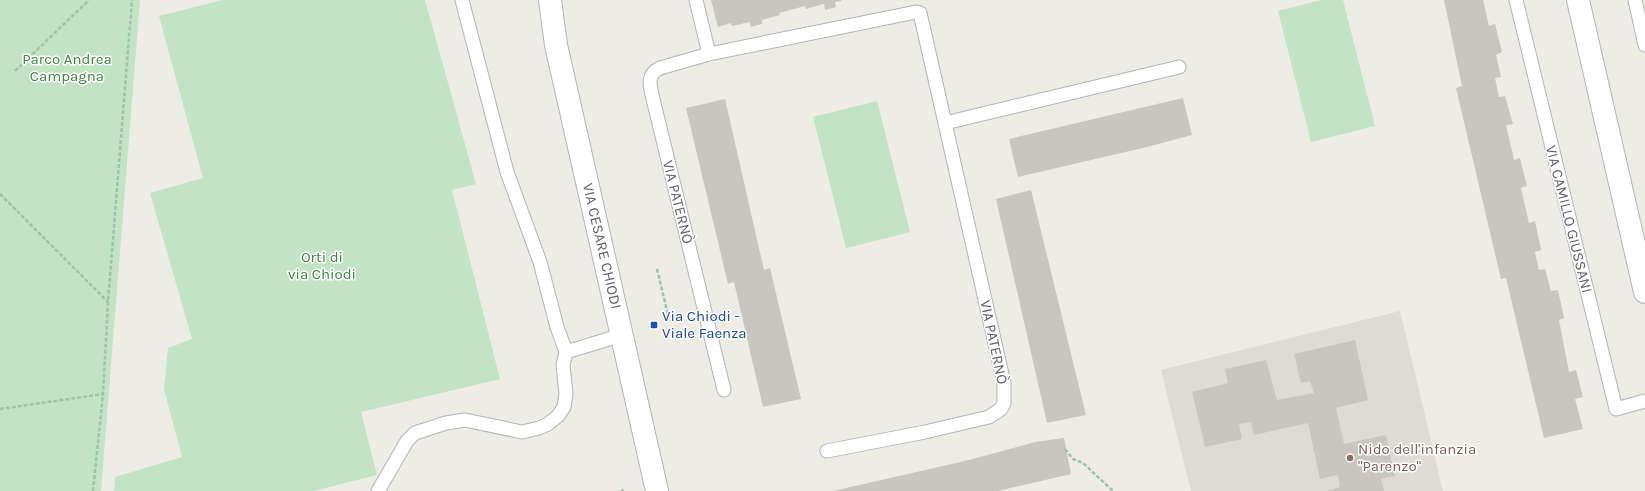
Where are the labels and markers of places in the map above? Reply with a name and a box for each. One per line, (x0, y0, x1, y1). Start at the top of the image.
place label: Via Chiodi - Viale Faenza (662, 307, 747, 342)
marker: Via Chiodi - Viale Faenza (649, 320, 659, 330)
place label: Nido dell'infanzia "Parenzo" (1358, 440, 1476, 475)
marker: Nido dell'infanzia "Parenzo" (1345, 453, 1355, 463)

